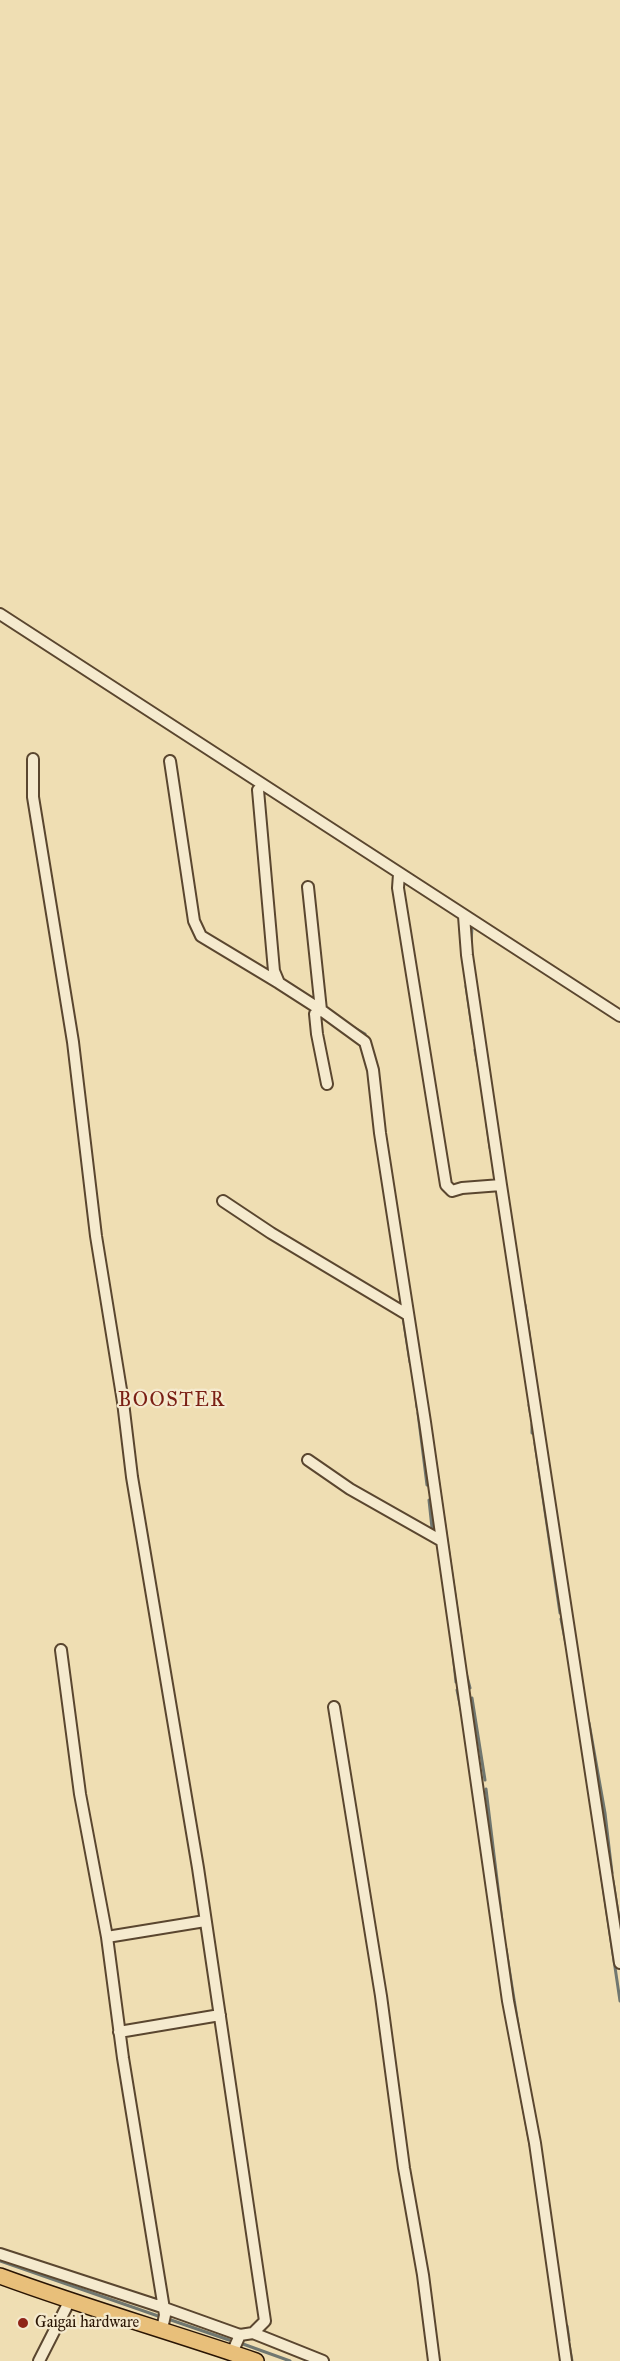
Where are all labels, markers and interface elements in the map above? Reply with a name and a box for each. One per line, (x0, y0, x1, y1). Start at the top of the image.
district label: BOOSTER (118, 1389, 226, 1413)
place label: Gaigai hardware (35, 2313, 139, 2333)
marker: Gaigai hardware (16, 2316, 30, 2330)

